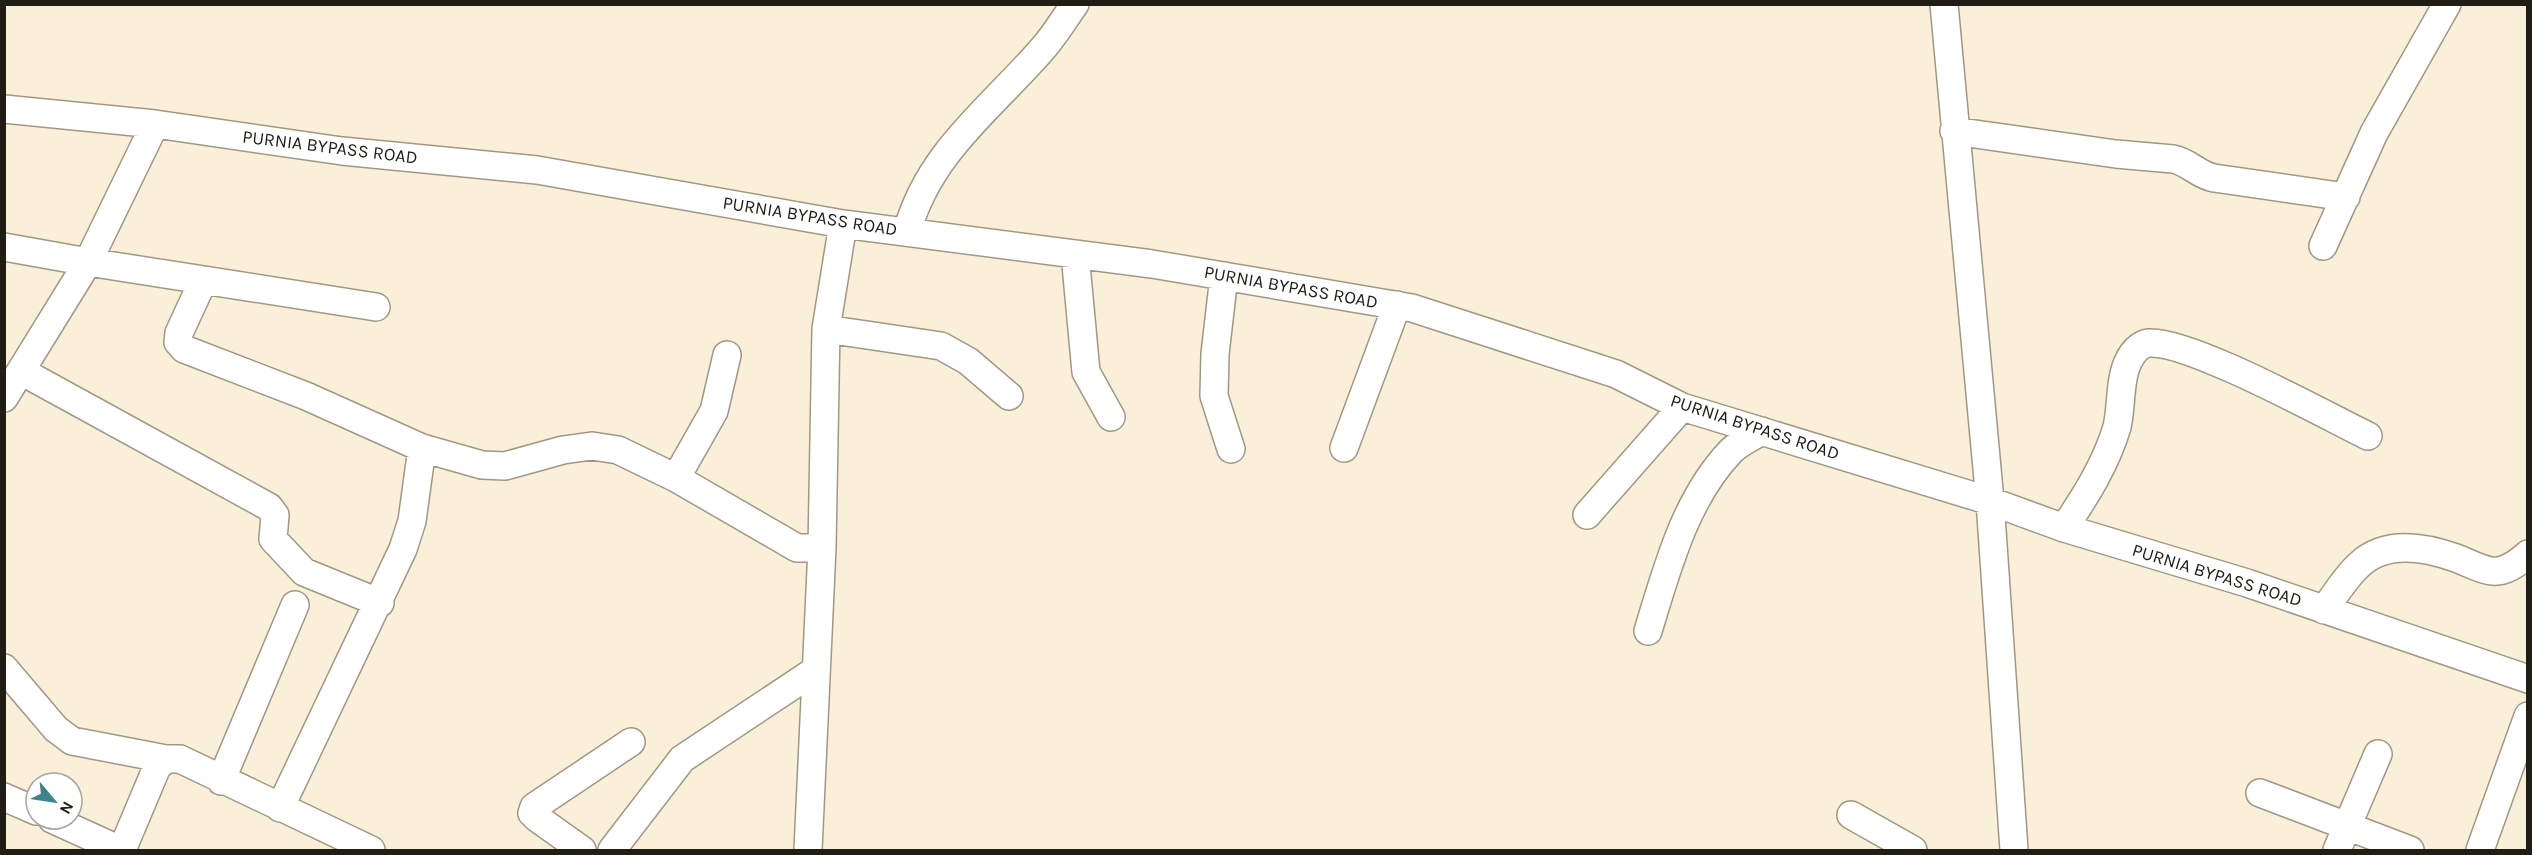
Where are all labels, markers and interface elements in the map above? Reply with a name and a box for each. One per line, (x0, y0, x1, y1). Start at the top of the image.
street label: PURNIA BYPASS ROAD (241, 125, 419, 169)
street label: PURNIA BYPASS ROAD (721, 191, 899, 241)
street label: PURNIA BYPASS ROAD (1202, 261, 1380, 313)
street label: PURNIA BYPASS ROAD (1668, 389, 1842, 465)
street label: PURNIA BYPASS ROAD (2129, 539, 2305, 611)
north arrow (24, 771, 84, 831)
text: N (56, 798, 78, 818)

